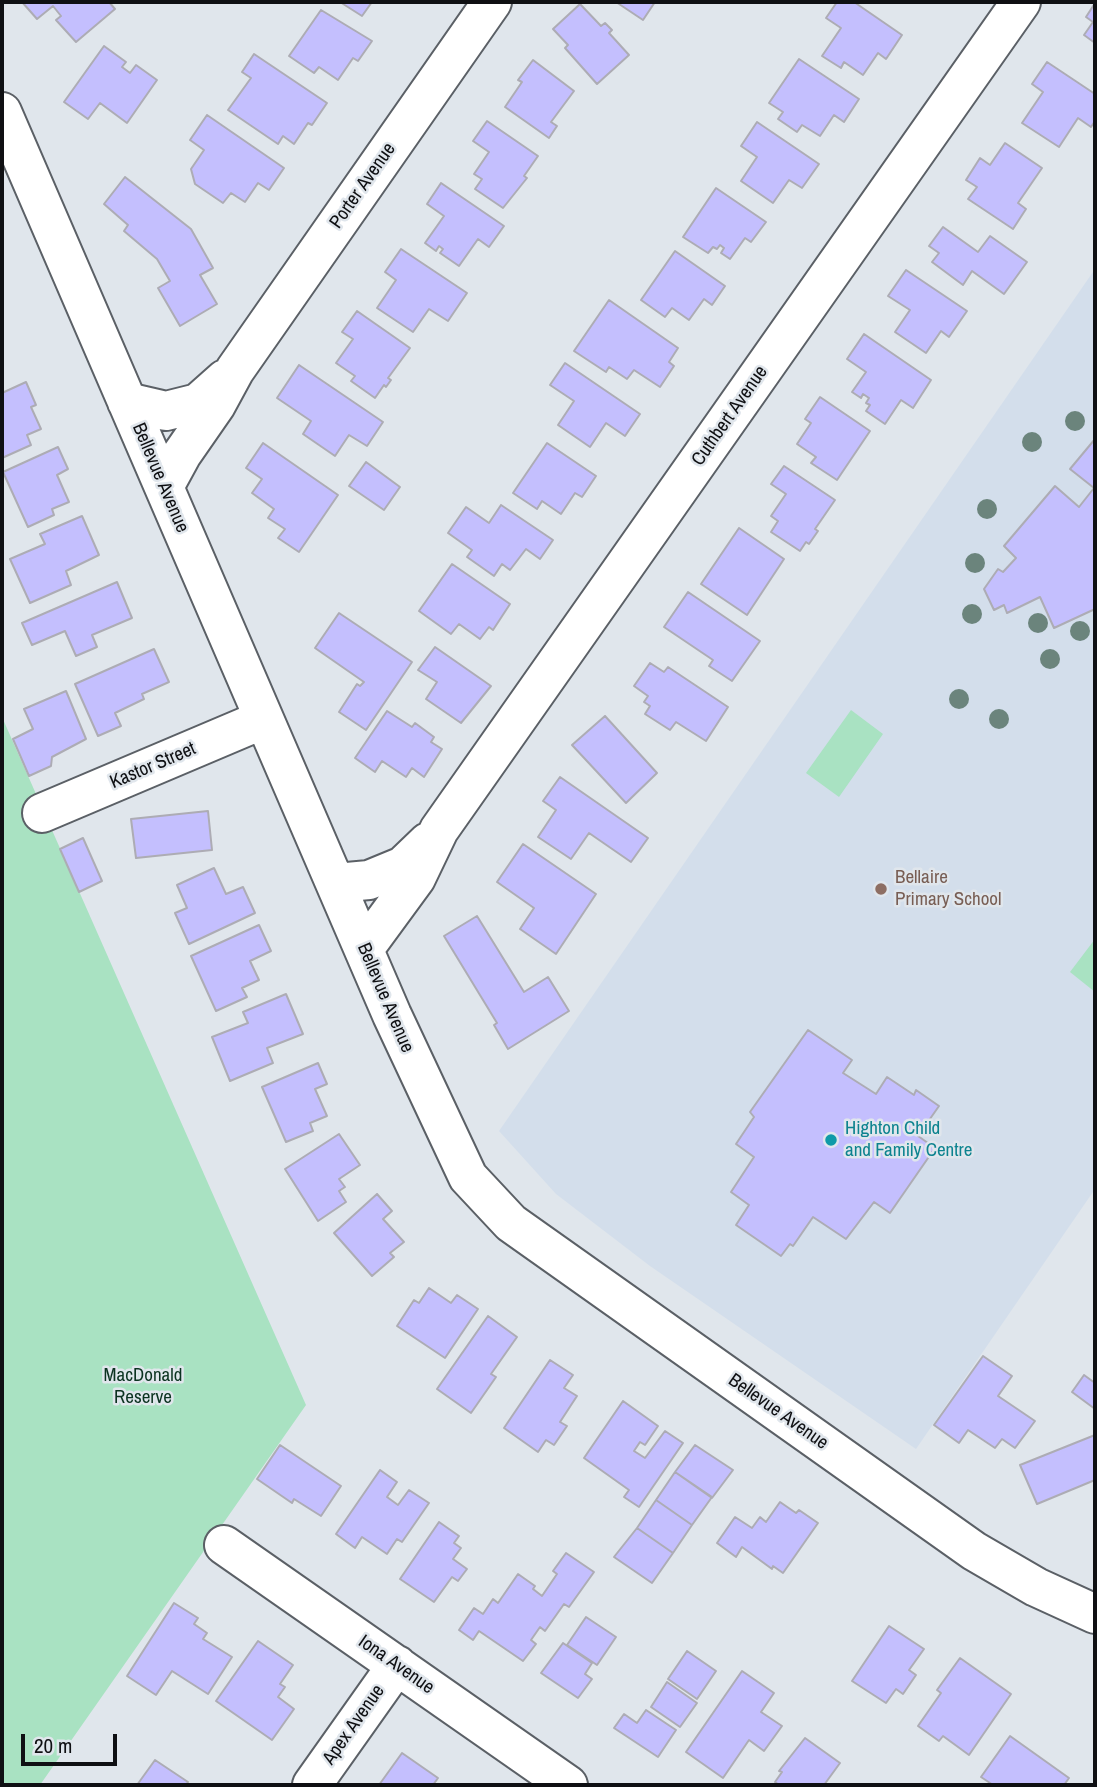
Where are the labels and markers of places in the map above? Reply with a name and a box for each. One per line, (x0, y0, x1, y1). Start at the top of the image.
place label: Bellaire Primary School (895, 867, 1001, 911)
marker: Bellaire Primary School (873, 881, 889, 897)
place label: Highton Child and Family Centre (845, 1118, 972, 1162)
marker: Highton Child and Family Centre (823, 1132, 839, 1148)

